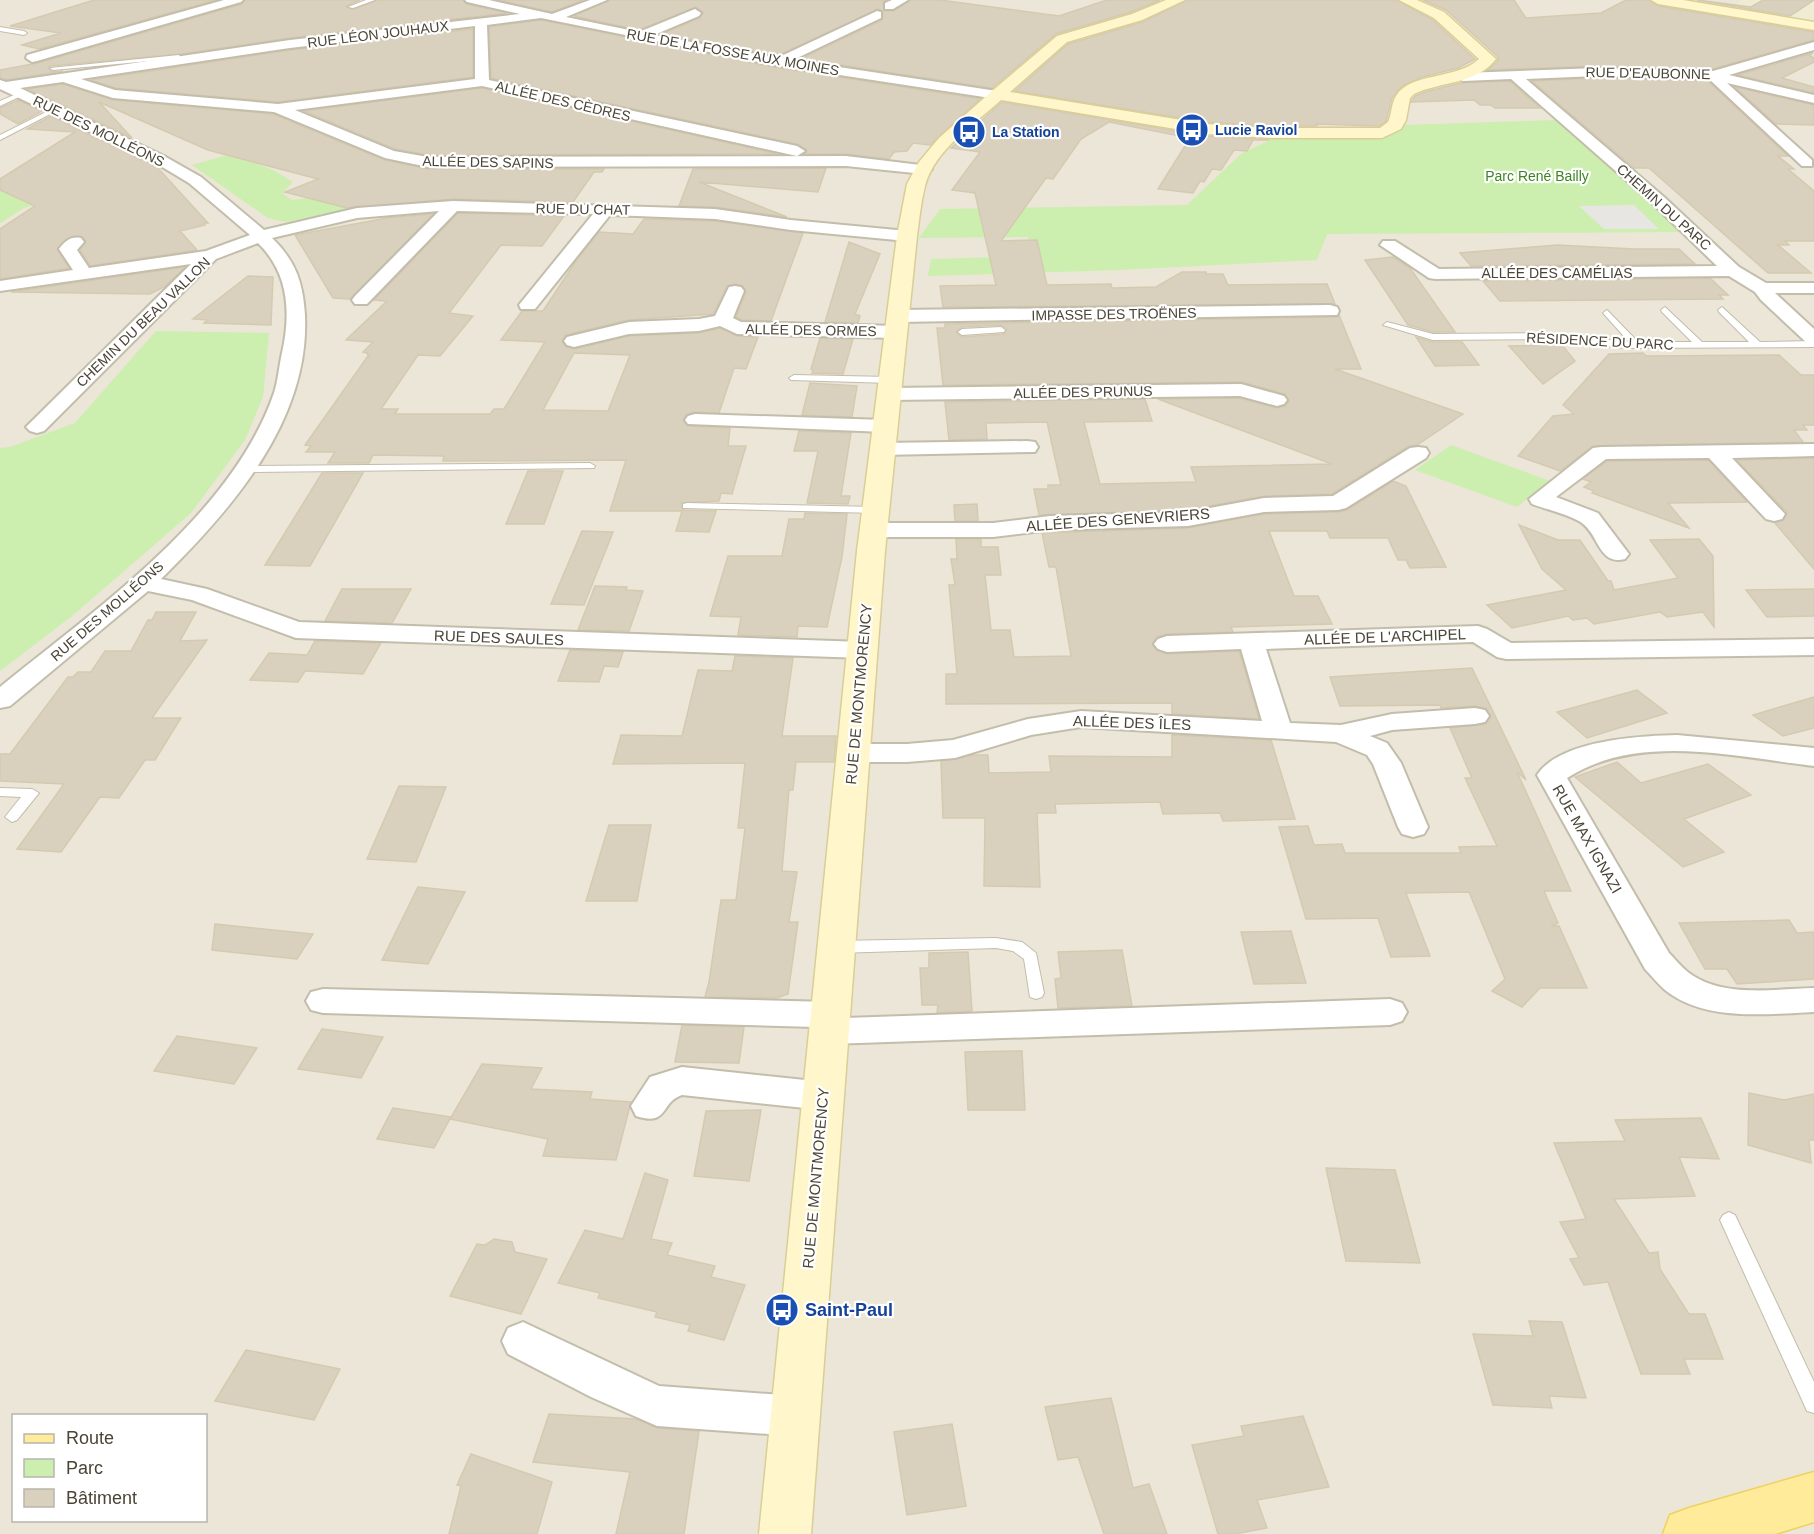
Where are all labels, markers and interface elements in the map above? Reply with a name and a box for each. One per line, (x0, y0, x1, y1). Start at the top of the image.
street label: RUE LÉON JOUHAUX (306, 17, 450, 51)
street label: RUE DE LA FOSSE AUX MOINES (625, 25, 841, 79)
street label: RUE D'EAUBONNE (1585, 64, 1711, 82)
street label: ALLÉE DES CÈDRES (494, 78, 632, 124)
street label: RUE DES MOLLÉONS (31, 92, 167, 170)
bus stop icon: Lucie Raviol (1174, 112, 1210, 148)
bus stop icon: La Station (951, 114, 987, 150)
place label: Lucie Raviol (1215, 122, 1297, 138)
place label: La Station (992, 124, 1060, 140)
street label: ALLÉE DES SAPINS (422, 153, 554, 171)
street label: CHEMIN DU PARC (1614, 161, 1714, 253)
park label: Parc René Bailly (1485, 168, 1589, 184)
street label: RUE DU CHAT (536, 200, 631, 218)
street label: CHEMIN DU BEAU VALLON (73, 254, 213, 390)
street label: ALLÉE DES CAMÉLIAS (1482, 265, 1632, 281)
street label: IMPASSE DES TROËNES (1031, 305, 1197, 323)
street label: ALLÉE DES ORMES (745, 321, 877, 339)
street label: RÉSIDENCE DU PARC (1526, 329, 1674, 353)
street label: ALLÉE DES PRUNUS (1013, 383, 1153, 401)
street label: ALLÉE DES GENEVRIERS (1025, 505, 1210, 534)
street label: RUE DES MOLLÉONS (47, 558, 167, 664)
street label: RUE DE MONTMORENCY (842, 603, 875, 785)
street label: ALLÉE DE L'ARCHIPEL (1304, 625, 1466, 648)
street label: RUE DES SAULES (434, 627, 564, 648)
street label: ALLÉE DES ÎLES (1073, 712, 1191, 733)
street label: RUE MAX IGNAZI (1549, 781, 1625, 896)
street label: RUE DE MONTMORENCY (799, 1087, 832, 1269)
bus stop icon: Saint-Paul (764, 1292, 800, 1328)
place label: Saint-Paul (805, 1300, 893, 1320)
legend (12, 1414, 207, 1522)
text: Route (66, 1428, 114, 1448)
text: Parc (66, 1458, 103, 1478)
text: Bâtiment (66, 1488, 137, 1508)

